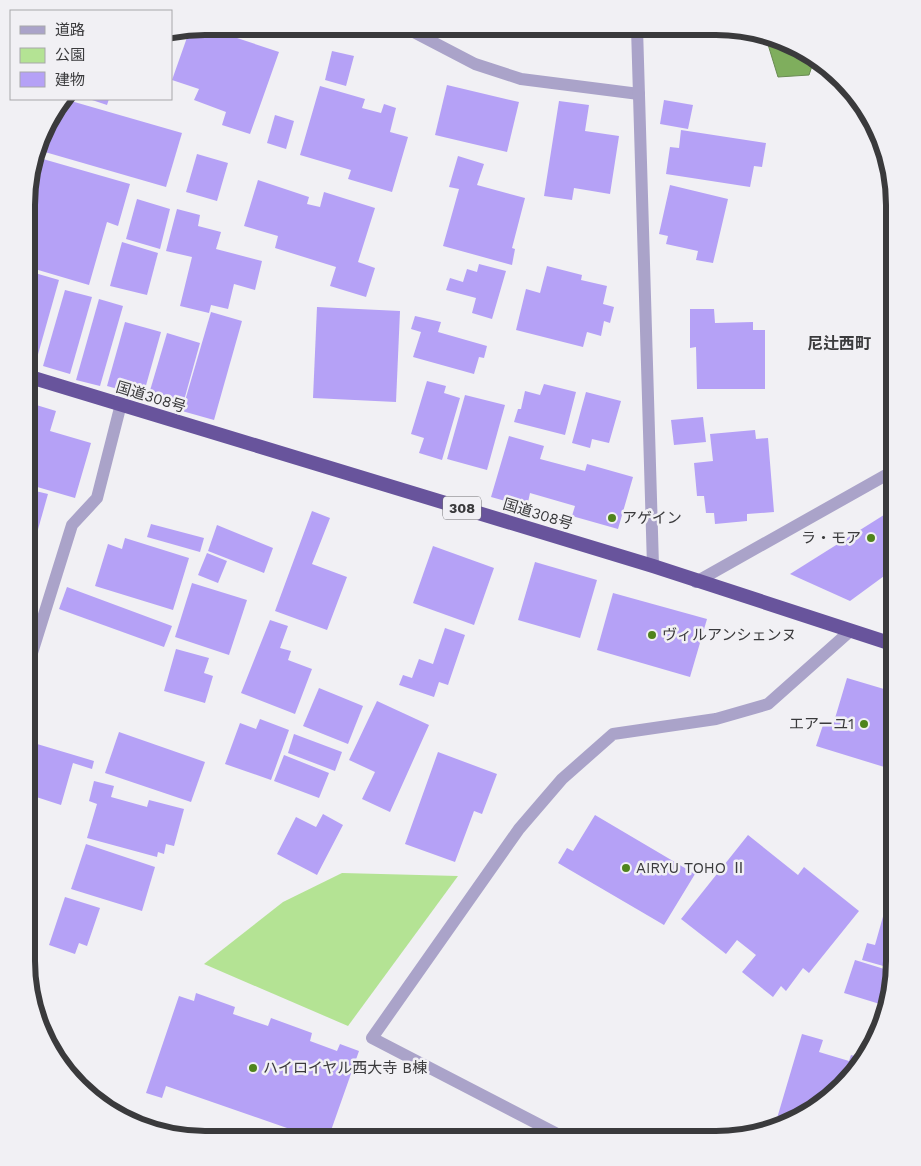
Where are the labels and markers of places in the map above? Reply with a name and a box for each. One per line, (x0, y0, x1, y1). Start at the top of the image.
place label: アゲイン (622, 509, 682, 527)
marker: アゲイン (606, 512, 618, 524)
place label: ラ・モア (801, 529, 861, 547)
marker: ラ・モア (865, 532, 877, 544)
place label: ヴィルアンシェンヌ (662, 626, 796, 644)
marker: ヴィルアンシェンヌ (646, 629, 658, 641)
place label: エアーユ1 (789, 715, 854, 733)
marker: エアーユ1 (858, 718, 870, 730)
place label: AIRYU TOHO Ⅱ (636, 859, 746, 877)
marker: AIRYU TOHO Ⅱ (620, 862, 632, 874)
place label: ハイロイヤル西大寺 B棟 (263, 1059, 427, 1077)
marker: ハイロイヤル西大寺 B棟 (247, 1062, 259, 1074)

